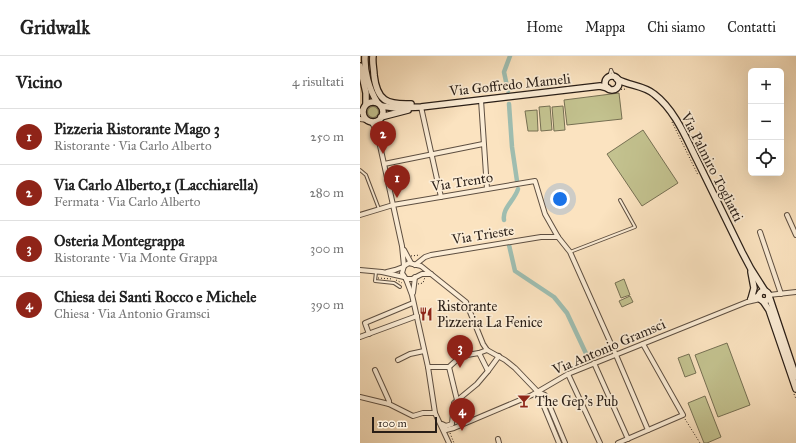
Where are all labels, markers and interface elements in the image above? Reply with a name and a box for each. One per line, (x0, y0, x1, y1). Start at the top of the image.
text: Gridwalk (20, 16, 90, 39)
text: Home (526, 19, 563, 36)
text: Mappa (585, 19, 625, 36)
text: Chi siamo (647, 19, 705, 36)
text: Contatti (727, 19, 776, 36)
map controls (748, 68, 784, 176)
button: + (748, 68, 784, 104)
street label: Via Goffredo Mameli (447, 70, 572, 100)
text: Vicino (16, 72, 62, 93)
text: 4 risultati (292, 74, 344, 90)
button: − (748, 104, 784, 140)
street label: Via Palmiro Togliatti (677, 109, 747, 225)
text: Pizzeria Ristorante Mago 3 (54, 120, 220, 138)
pin: 2 (370, 121, 396, 154)
text: 1 (26, 129, 32, 145)
text: 250 m (310, 129, 344, 145)
text: Ristorante · Via Carlo Alberto (54, 138, 212, 154)
button: locate (748, 140, 784, 176)
pin: 1 (384, 165, 410, 198)
street label: Via Trento (429, 169, 494, 195)
text: Via Carlo Alberto,1 (Lacchiarella) (54, 176, 258, 194)
text: 2 (26, 185, 32, 201)
text: 280 m (309, 185, 344, 201)
your location (550, 189, 570, 209)
text: Fermata · Via Carlo Alberto (54, 194, 201, 210)
street label: Via Trieste (450, 222, 515, 248)
text: Osteria Montegrappa (54, 232, 185, 250)
text: 3 (26, 241, 32, 257)
text: 300 m (310, 241, 344, 257)
text: Ristorante · Via Monte Grappa (54, 250, 217, 266)
text: Chiesa dei Santi Rocco e Michele (54, 288, 257, 306)
text: 4 (25, 297, 33, 313)
text: 390 m (311, 297, 344, 313)
place label: Ristorante Pizzeria La Fenice (437, 298, 543, 331)
text: Chiesa · Via Antonio Gramsci (54, 306, 210, 322)
restaurant icon: Ristorante Pizzeria La Fenice (418, 306, 434, 322)
street label: Via Antonio Gramsci (549, 315, 668, 379)
pin: 3 (447, 335, 473, 368)
bar icon: The Gep's Pub (516, 393, 532, 409)
place label: The Gep's Pub (535, 393, 618, 410)
pin: 4 (449, 398, 475, 431)
scale bar (372, 415, 437, 434)
text: 100 m (378, 417, 407, 430)

